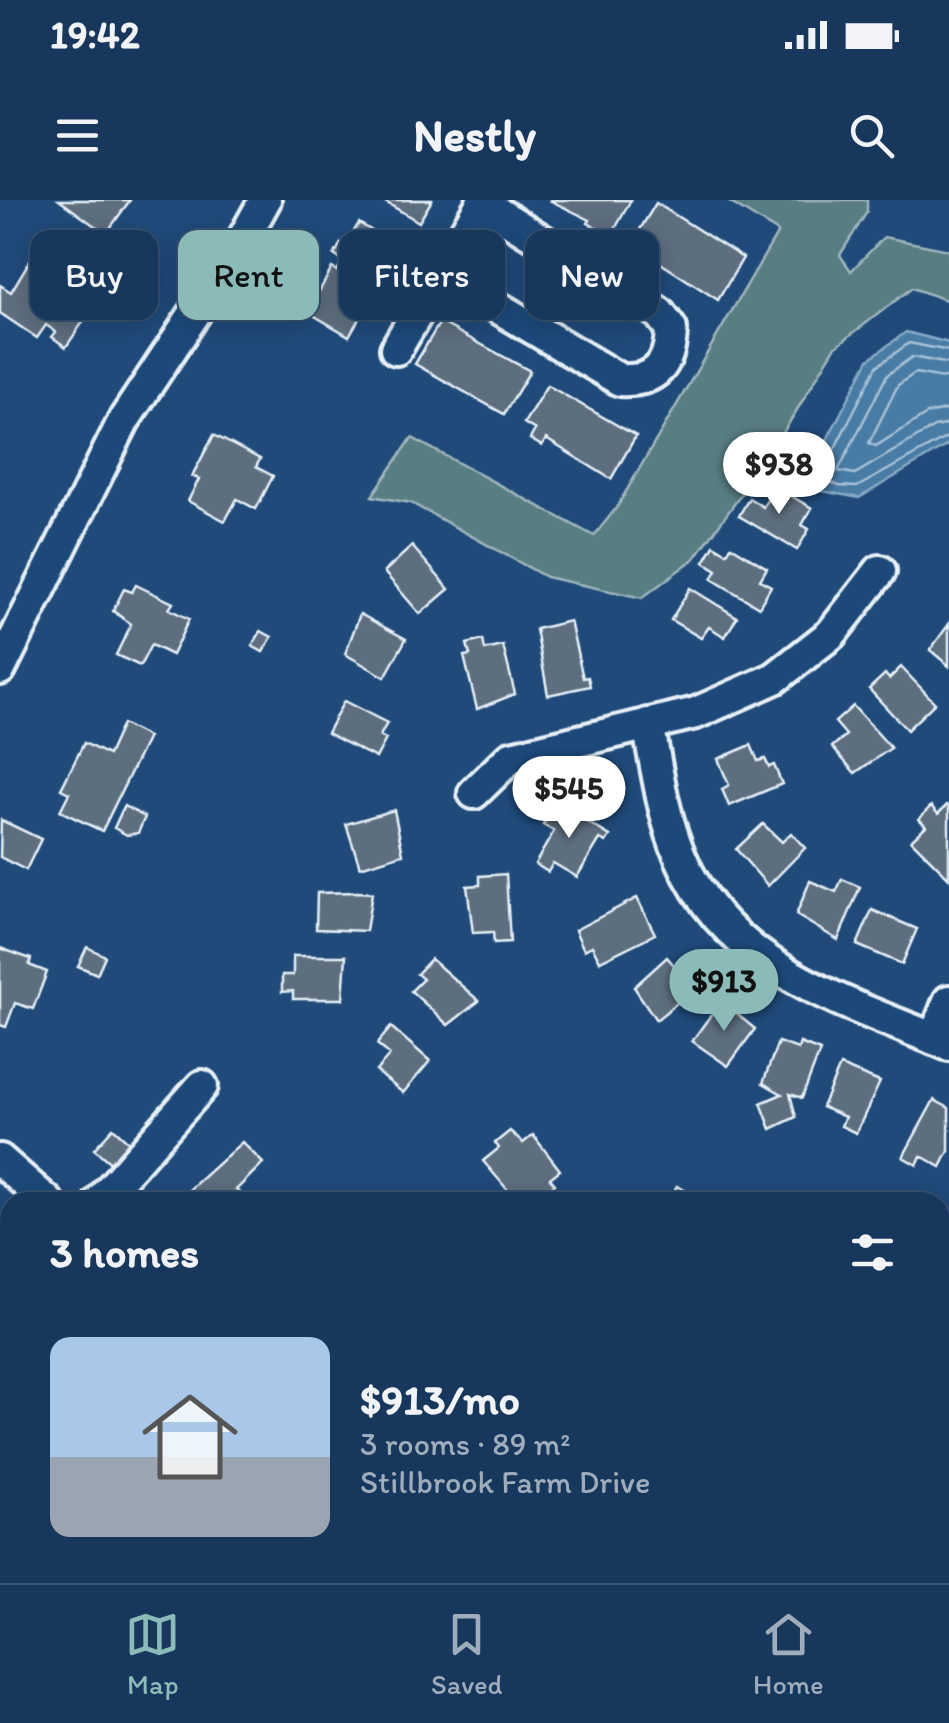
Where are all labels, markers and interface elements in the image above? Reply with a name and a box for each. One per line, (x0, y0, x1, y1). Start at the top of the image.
text: 19:42 (50, 12, 140, 58)
icon: menu (50, 108, 105, 163)
text: Nestly (413, 108, 536, 162)
icon: search (844, 108, 899, 163)
chip: Buy (30, 230, 158, 320)
chip: Rent (178, 230, 319, 320)
chip: Filters (339, 230, 505, 320)
chip: New (525, 230, 659, 320)
pin: $938 (720, 432, 838, 517)
text: $938 (745, 445, 813, 483)
pin: $545 (510, 756, 628, 841)
text: $545 (534, 769, 604, 807)
pin: $913 (665, 949, 783, 1034)
text: $913 (691, 962, 757, 1000)
icon: filters (845, 1225, 900, 1280)
text: 3 homes (50, 1227, 199, 1278)
text: $913/mo (360, 1374, 520, 1425)
icon: home (130, 1377, 250, 1497)
text: 3 rooms · 89 m² (360, 1425, 571, 1463)
text: Stillbrook Farm Drive (360, 1463, 650, 1501)
tab: Map (125, 1607, 180, 1701)
tab: Saved (431, 1607, 502, 1701)
tab: Home (753, 1607, 824, 1701)

